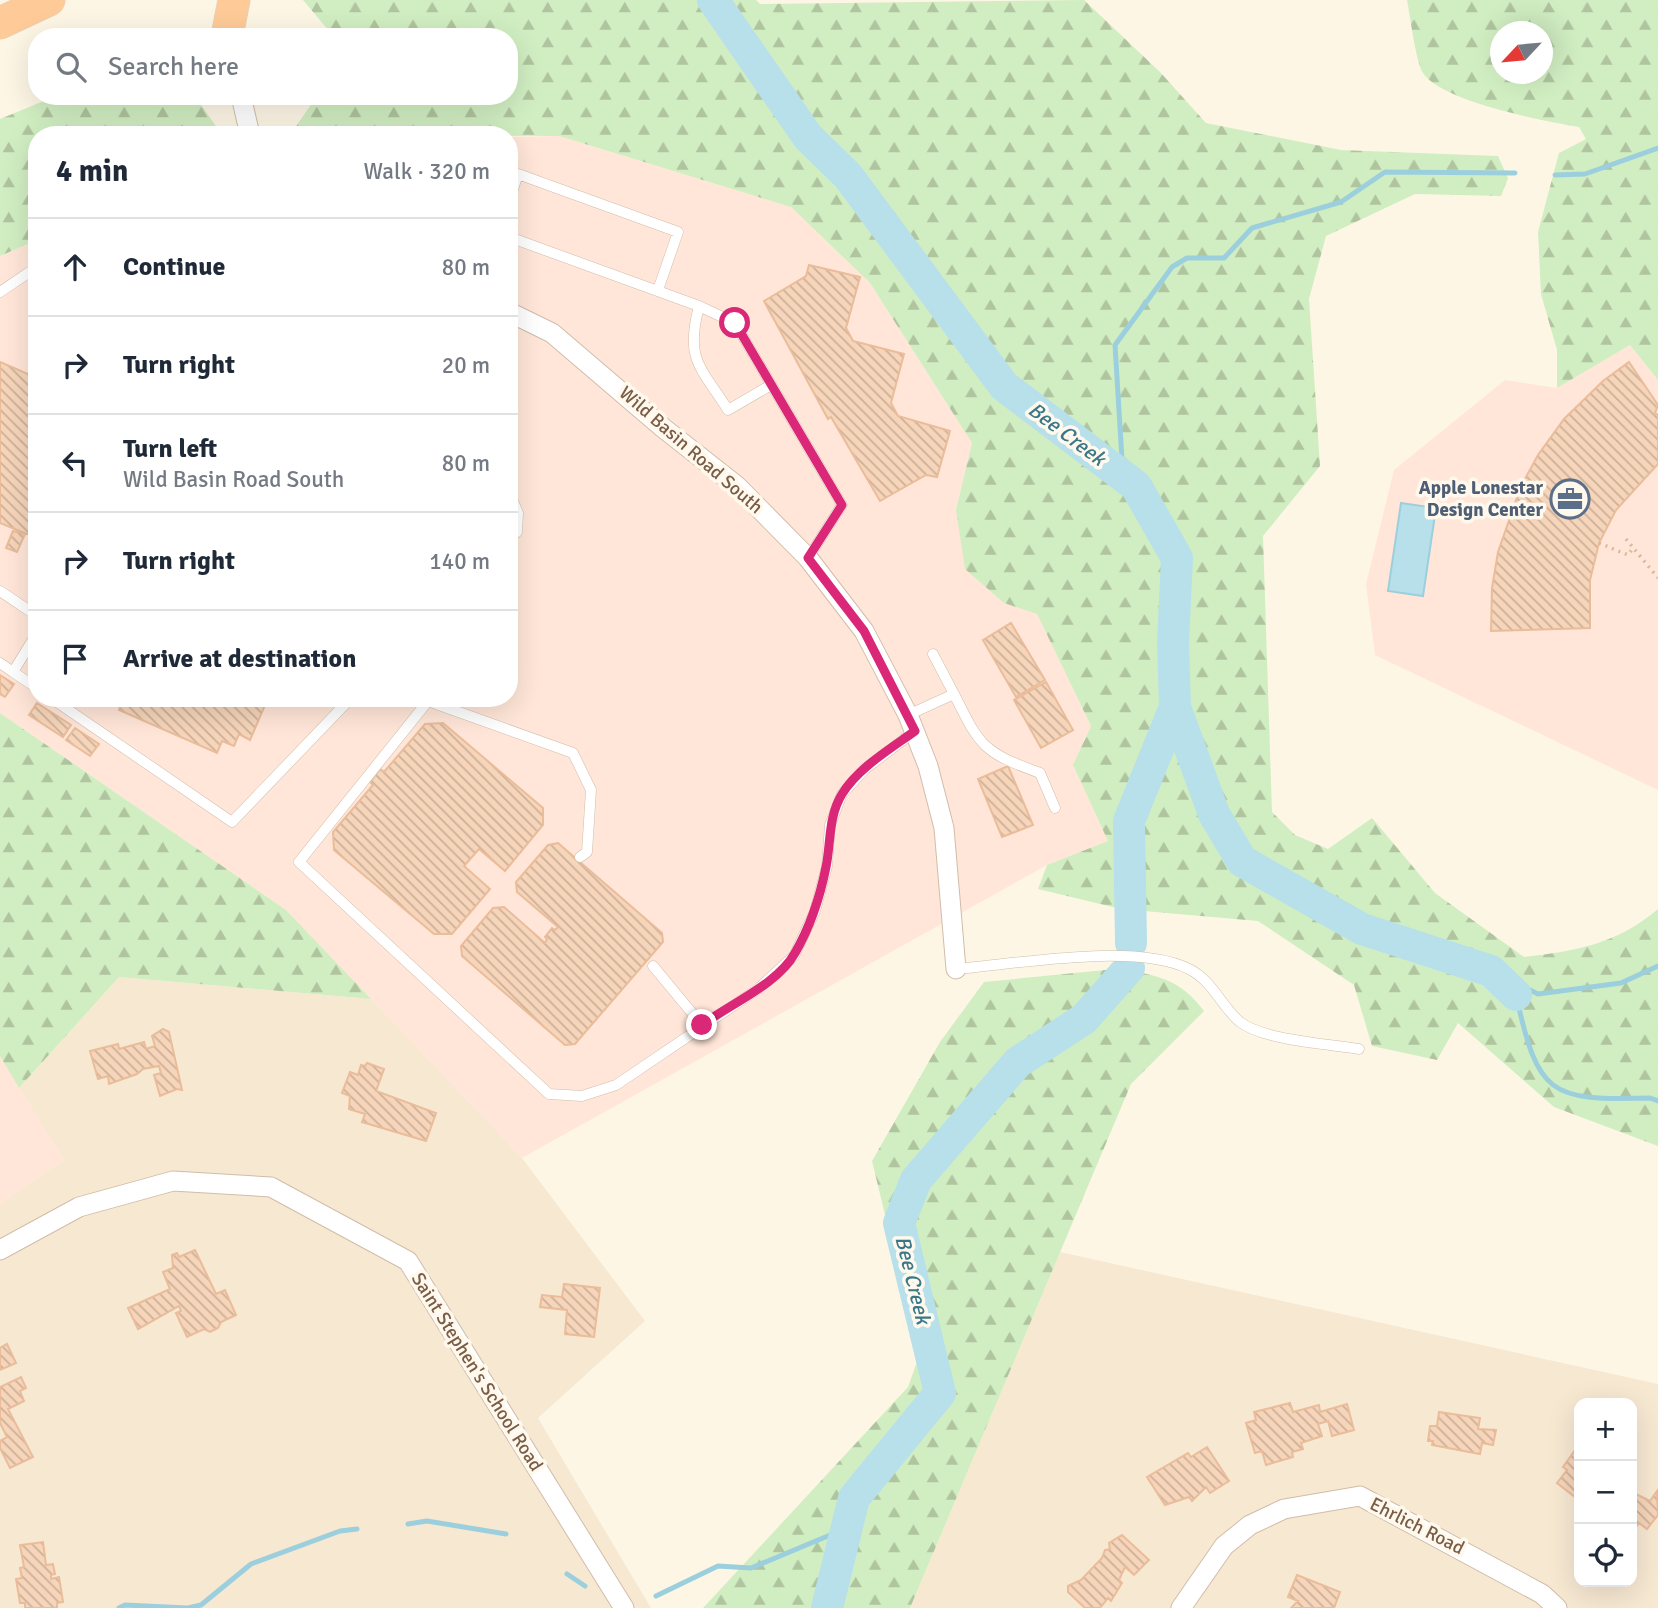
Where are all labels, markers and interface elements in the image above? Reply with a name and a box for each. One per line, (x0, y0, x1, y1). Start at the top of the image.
north arrow (1490, 21, 1553, 84)
search box (28, 28, 518, 105)
icon: search (52, 48, 90, 86)
text: Search here (108, 51, 239, 83)
text: 4 min (56, 153, 128, 190)
text: Walk · 320 m (364, 157, 490, 186)
icon: ahead (56, 248, 94, 286)
text: Continue (123, 251, 225, 283)
text: 80 m (442, 253, 490, 282)
route start (719, 307, 750, 338)
icon: right (56, 346, 94, 384)
text: Turn right (123, 349, 235, 381)
text: 20 m (442, 351, 490, 380)
street label: Wild Basin Road South (614, 381, 768, 519)
water label: Bee Creek (1023, 397, 1113, 473)
text: Turn left (123, 433, 217, 465)
icon: left (56, 444, 94, 482)
text: 80 m (442, 449, 490, 478)
text: Wild Basin Road South (123, 465, 344, 494)
place label: Apple Lonestar Design Center (1419, 476, 1543, 522)
office icon: Apple Lonestar Design Center (1549, 478, 1591, 520)
icon: right (56, 542, 94, 580)
text: Turn right (123, 545, 235, 577)
text: 140 m (429, 547, 490, 576)
icon: arrive (56, 640, 94, 678)
text: Arrive at destination (123, 643, 356, 675)
route end (686, 1009, 717, 1040)
water label: Bee Creek (890, 1233, 937, 1329)
street label: Saint Stephen's School Road (406, 1268, 548, 1476)
map controls (1574, 1398, 1637, 1587)
button: + (1574, 1398, 1637, 1461)
button: − (1574, 1461, 1637, 1524)
street label: Ehrlich Road (1366, 1492, 1468, 1560)
button: locate (1574, 1524, 1637, 1587)

